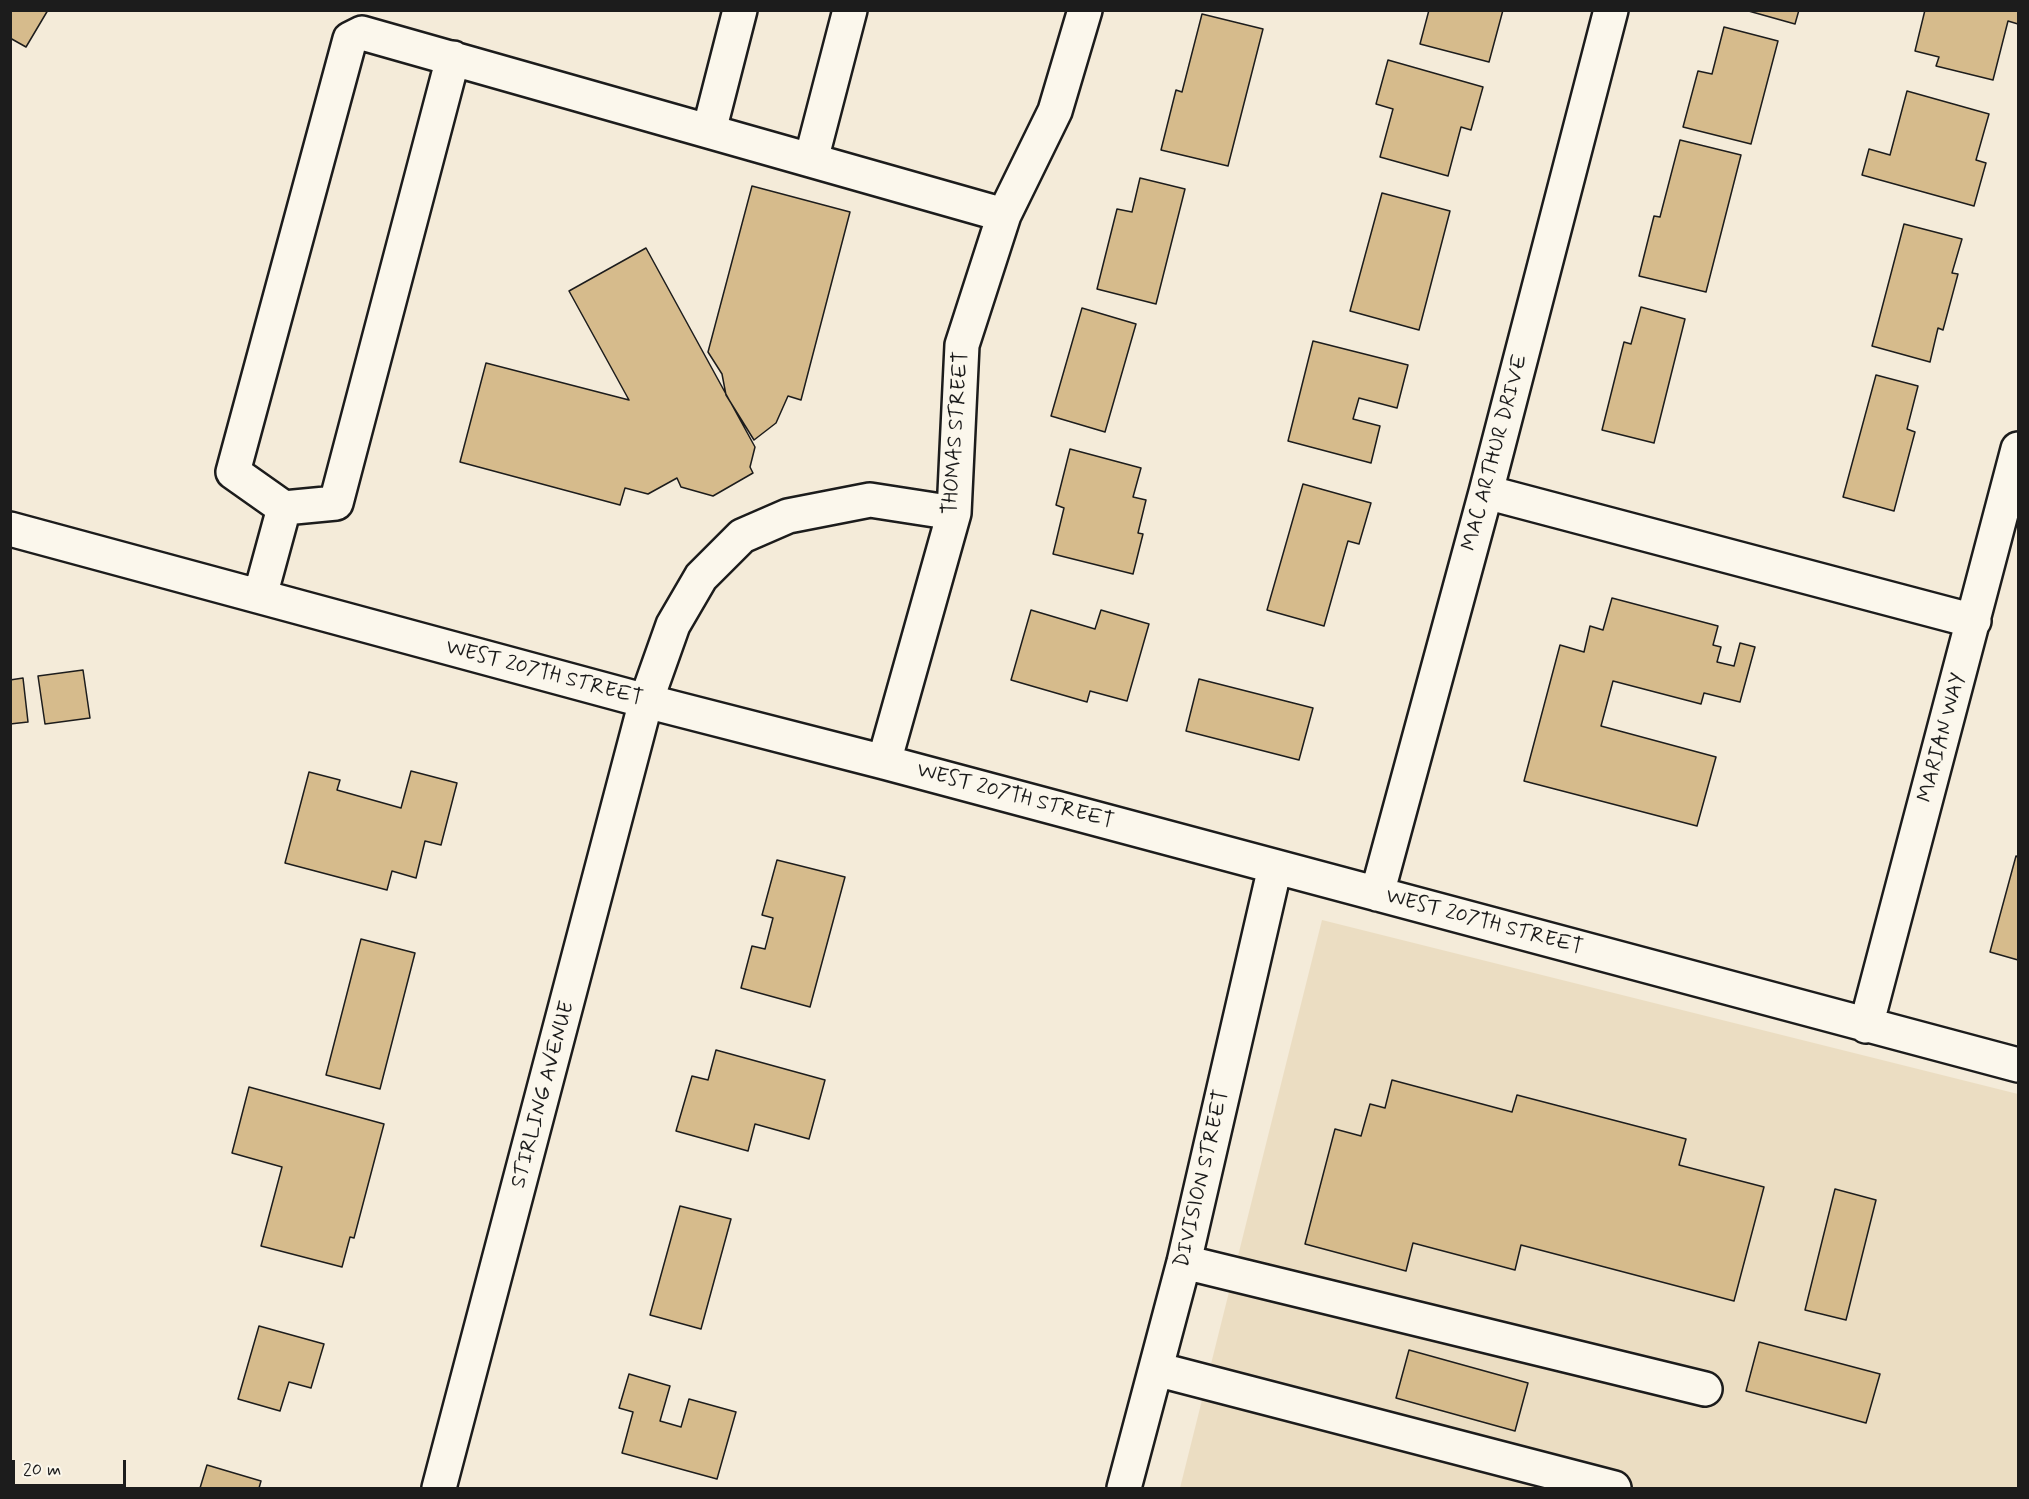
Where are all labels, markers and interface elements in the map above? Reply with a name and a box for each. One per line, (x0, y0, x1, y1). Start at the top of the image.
street label: THOMAS STREET (939, 351, 975, 515)
street label: MAC ARTHUR DRIVE (1458, 352, 1534, 554)
street label: WEST 207TH STREET (443, 636, 645, 712)
street label: MARIAN WAY (1914, 671, 1972, 805)
street label: WEST 207TH STREET (914, 759, 1116, 835)
street label: WEST 207TH STREET (1383, 885, 1585, 961)
street label: STIRLING AVENUE (507, 999, 581, 1191)
street label: DIVISION STREET (1170, 1088, 1236, 1270)
scale bar (15, 1448, 129, 1486)
text: 20 m (23, 1458, 61, 1482)

